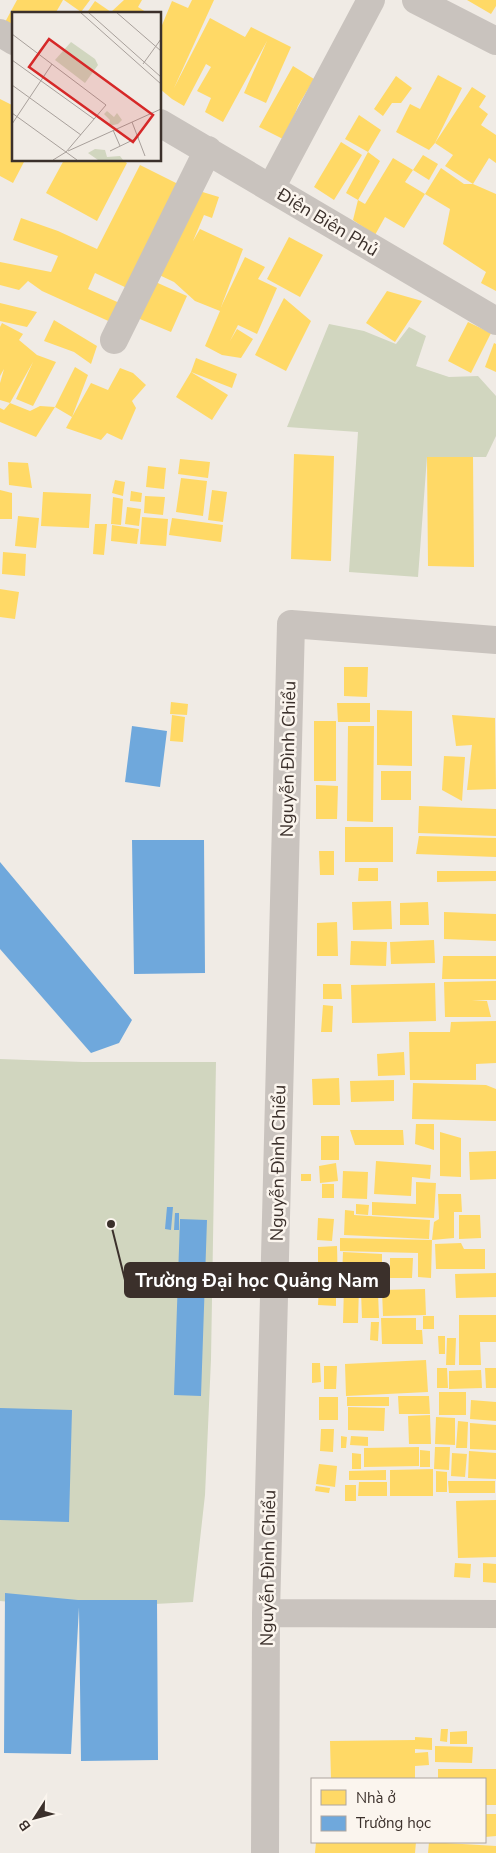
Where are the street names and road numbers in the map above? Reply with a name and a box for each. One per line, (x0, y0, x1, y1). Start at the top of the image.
street label: Điện Biên Phủ (272, 182, 383, 262)
street label: Nguyễn Đình Chiểu (275, 681, 301, 837)
street label: Nguyễn Đình Chiểu (265, 1085, 291, 1241)
street label: Nguyễn Đình Chiểu (255, 1490, 281, 1646)

